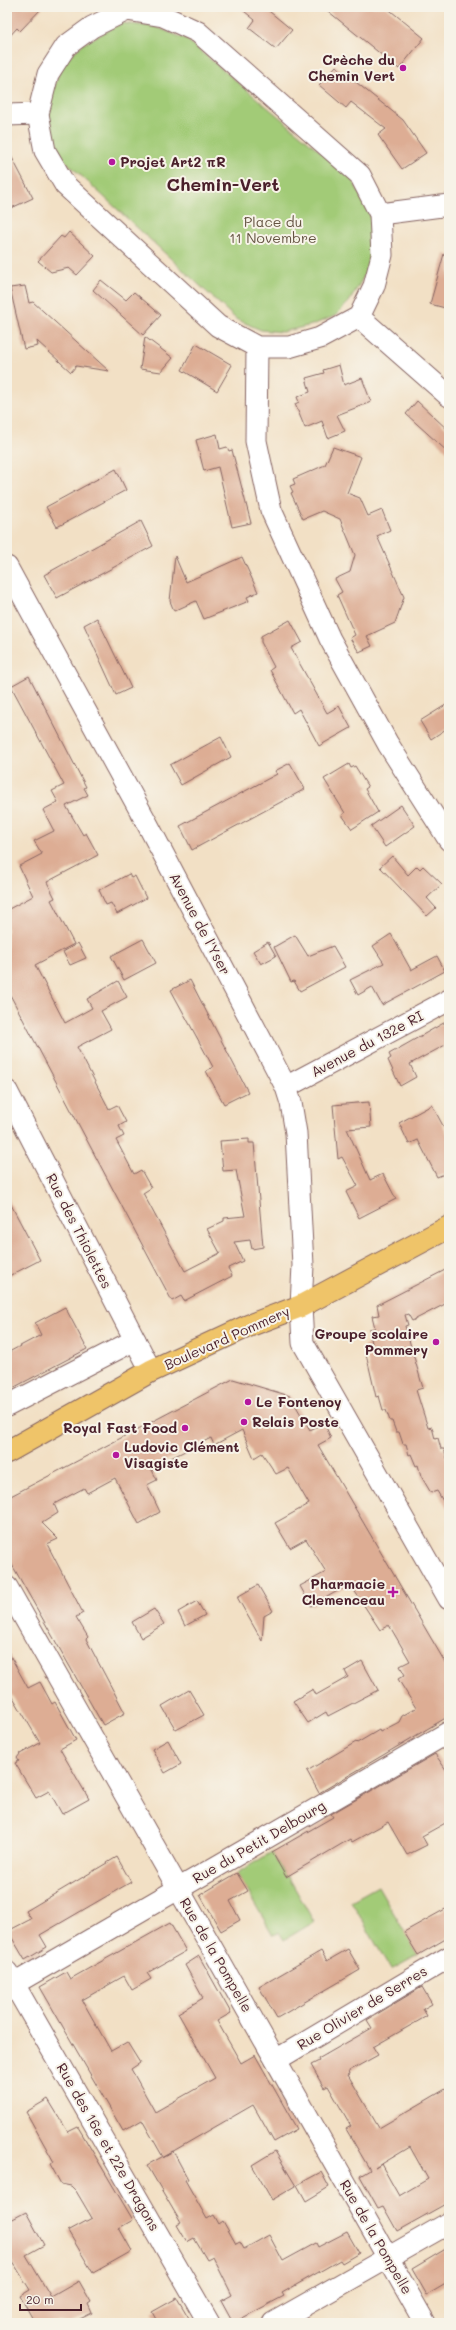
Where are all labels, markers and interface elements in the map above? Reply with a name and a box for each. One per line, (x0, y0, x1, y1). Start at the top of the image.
place label: Crèche du Chemin Vert (308, 50, 395, 85)
marker: Crèche du Chemin Vert (398, 63, 408, 73)
place label: Projet Art2 πR (120, 152, 226, 171)
marker: Projet Art2 πR (107, 157, 117, 167)
district label: Chemin-Vert (167, 172, 279, 196)
park label: Place du 11 Novembre (229, 212, 317, 247)
street label: Avenue de l'Yser (165, 869, 235, 978)
street label: Avenue du 132e RI (307, 1006, 426, 1081)
street label: Rue des Thiolettes (42, 1170, 117, 1292)
street label: Boulevard Pommery (161, 1301, 293, 1374)
place label: Groupe scolaire Pommery (315, 1324, 428, 1359)
marker: Groupe scolaire Pommery (431, 1337, 441, 1347)
place label: Le Fontenoy (256, 1392, 342, 1411)
marker: Le Fontenoy (243, 1397, 253, 1407)
place label: Relais Poste (252, 1412, 339, 1431)
marker: Relais Poste (239, 1417, 249, 1427)
place label: Royal Fast Food (63, 1418, 177, 1437)
marker: Royal Fast Food (180, 1423, 190, 1433)
place label: Ludovic Clément Visagiste (124, 1437, 239, 1472)
marker: Ludovic Clément Visagiste (111, 1450, 121, 1460)
place label: Pharmacie Clemenceau (302, 1574, 385, 1609)
marker: Pharmacie Clemenceau (388, 1587, 398, 1597)
street label: Rue du Petit Delbourg (189, 1796, 329, 1888)
street label: Rue de la Pompelle (176, 1894, 257, 2016)
street label: Rue Olivier de Serres (293, 1961, 430, 2054)
street label: Rue des 16e et 22e Dragons (52, 2059, 164, 2234)
street label: Rue de la Pompelle (336, 2176, 417, 2298)
scale bar (20, 2286, 81, 2312)
text: 20 m (26, 2291, 54, 2307)

